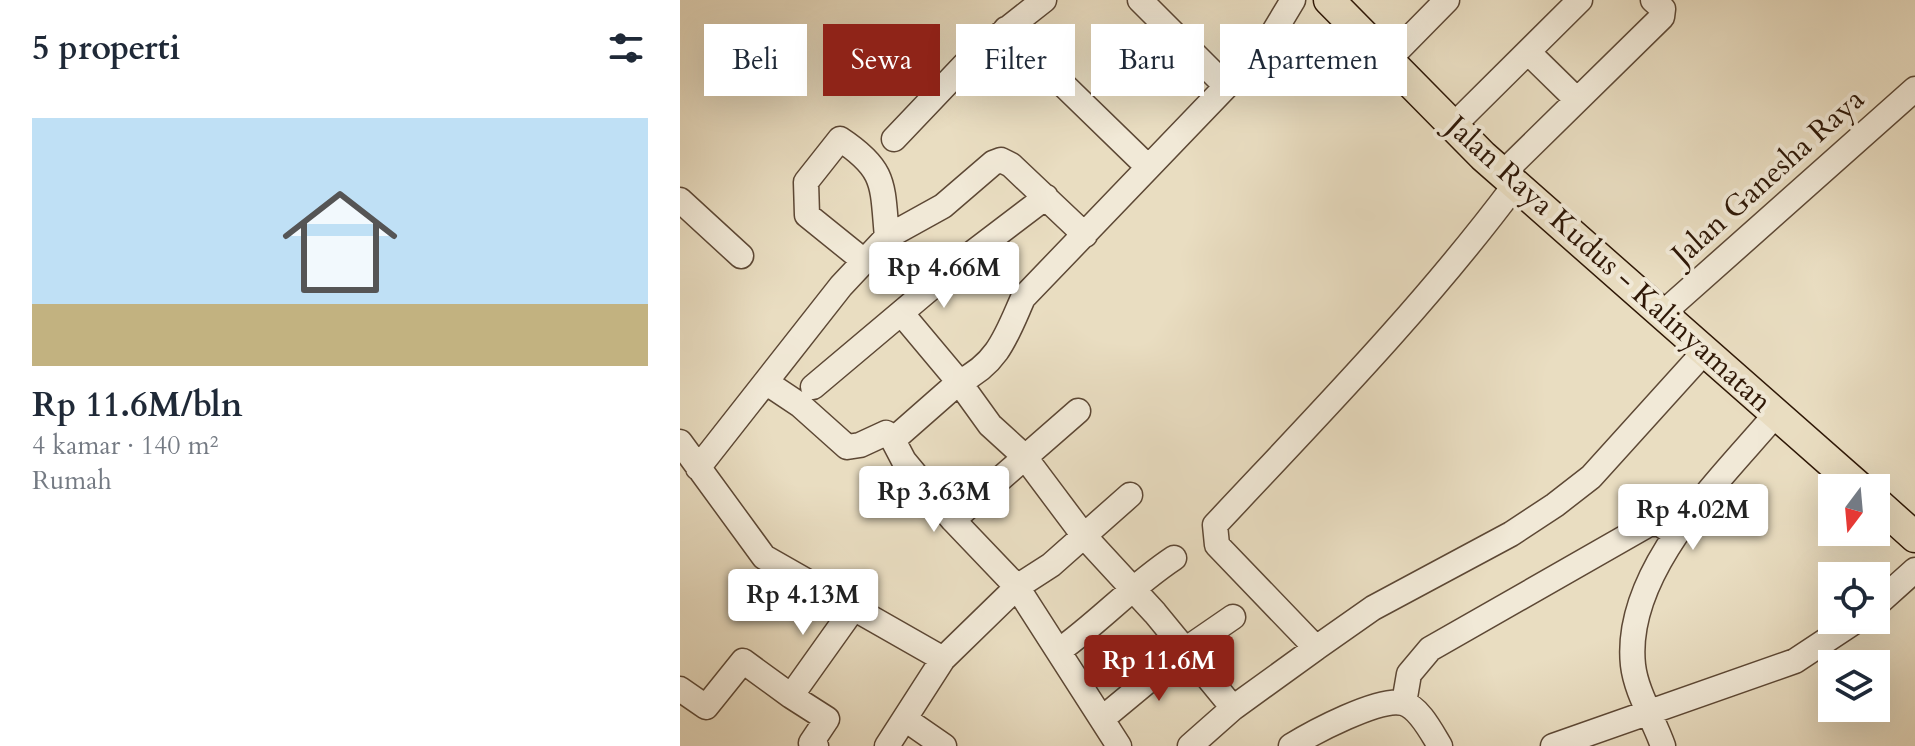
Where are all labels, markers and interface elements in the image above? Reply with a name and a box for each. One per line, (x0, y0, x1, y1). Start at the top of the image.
chip: Beli (704, 24, 807, 96)
chip: Sewa (823, 24, 940, 96)
chip: Filter (956, 24, 1075, 96)
chip: Baru (1091, 24, 1204, 96)
chip: Apartemen (1220, 24, 1407, 96)
text: 5 properti (32, 25, 180, 71)
icon: filters (604, 26, 648, 70)
street label: Jalan Ganesha Raya (1660, 79, 1873, 277)
street label: Jalan Raya Kudus - Kalinyamatan (1434, 104, 1781, 422)
icon: home (268, 170, 412, 314)
pin: Rp 4.66M (861, 242, 1027, 310)
text: Rp 4.66M (887, 250, 1001, 285)
text: Rp 11.6M/bln (32, 382, 243, 428)
text: 4 kamar · 140 m² (32, 428, 218, 463)
text: Rumah (32, 463, 112, 498)
pin: Rp 3.63M (851, 466, 1017, 534)
text: Rp 3.63M (877, 474, 991, 509)
north arrow (1818, 474, 1890, 546)
map controls (1818, 474, 1890, 722)
pin: Rp 4.02M (1610, 484, 1776, 552)
text: Rp 4.02M (1636, 492, 1750, 527)
button: locate (1818, 562, 1890, 634)
pin: Rp 4.13M (720, 569, 886, 637)
text: Rp 4.13M (746, 577, 860, 612)
pin: Rp 11.6M (1076, 635, 1242, 703)
text: Rp 11.6M (1102, 643, 1216, 678)
button: layers (1818, 650, 1890, 722)

